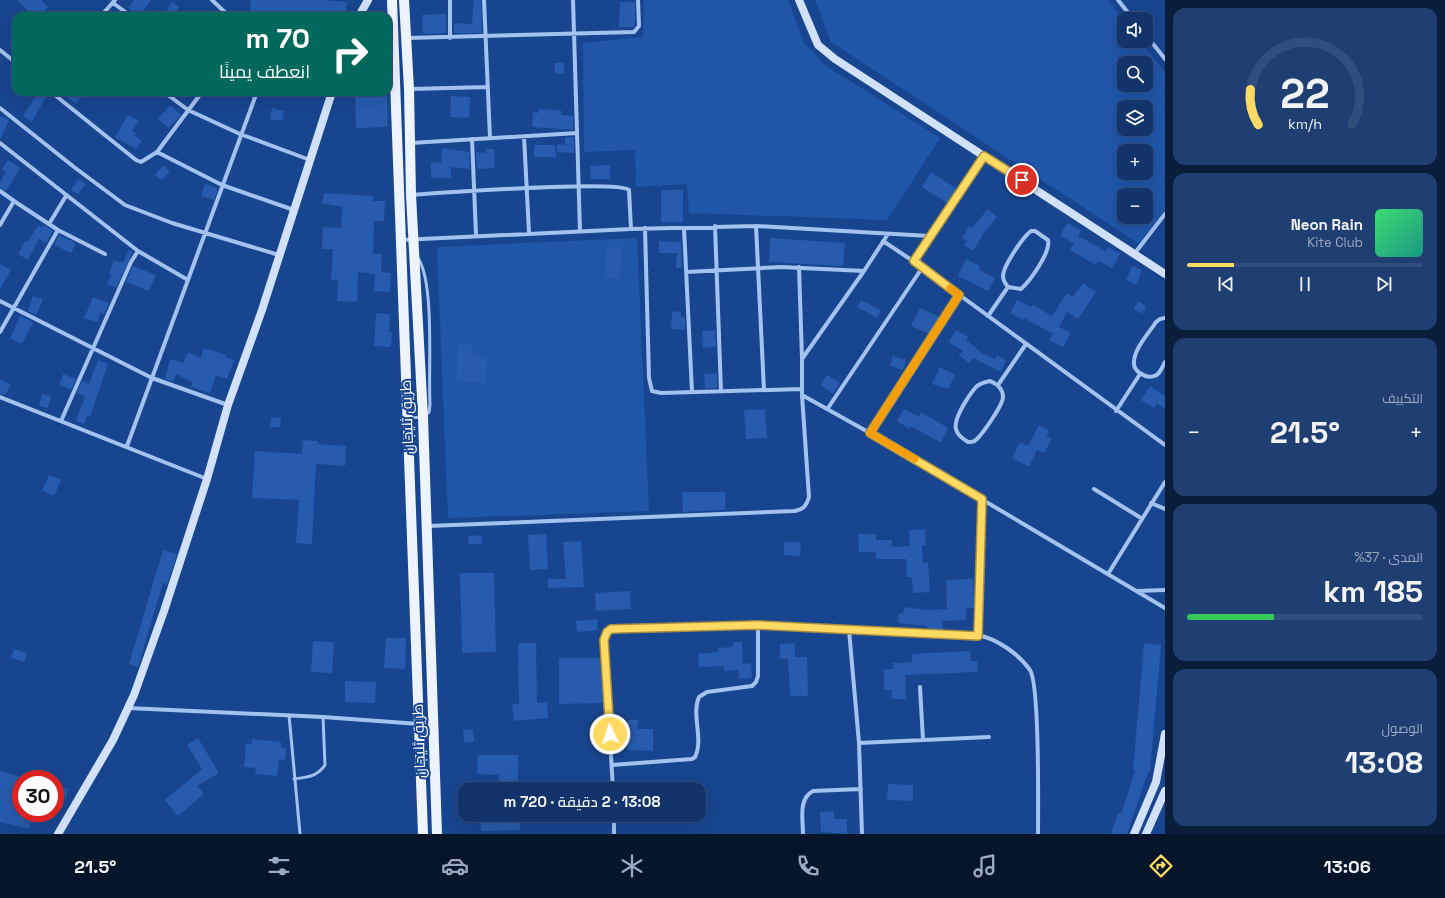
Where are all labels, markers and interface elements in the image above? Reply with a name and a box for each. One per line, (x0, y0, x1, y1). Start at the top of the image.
map controls (1117, 12, 1153, 224)
button: sound (1117, 12, 1153, 48)
text: 70 m (245, 20, 310, 56)
icon: right (324, 28, 376, 80)
button: search (1117, 56, 1153, 92)
text: انعطف يمينًا (219, 60, 310, 83)
text: 22 (1280, 66, 1330, 119)
button: layers (1117, 100, 1153, 136)
text: km/h (1288, 114, 1322, 132)
button: + (1117, 144, 1153, 180)
pin (1005, 163, 1039, 197)
icon: arrive (1011, 169, 1033, 191)
button: − (1117, 188, 1153, 224)
text: Neon Rain (1291, 215, 1363, 234)
text: Kite Club (1307, 234, 1363, 251)
icon: previous (1215, 273, 1237, 295)
icon: pause (1294, 273, 1316, 295)
icon: next (1373, 273, 1395, 295)
street label: طريق ثليجان (396, 379, 418, 455)
text: التكييف (1382, 390, 1423, 407)
text: 21.5° (1270, 413, 1340, 452)
text: − (1187, 418, 1201, 446)
text: + (1409, 418, 1423, 446)
text: المدى · 37% (1354, 549, 1423, 566)
text: 185 km (1323, 572, 1423, 611)
street label: طريق ثليجان (408, 703, 430, 779)
position arrow (589, 713, 631, 755)
text: الوصول (1382, 720, 1423, 737)
text: 13:08 (1345, 743, 1423, 782)
speed limit sign: 30 (12, 770, 64, 822)
text: 13:08 · 2 دقيقة · 720 m (503, 792, 661, 811)
icon: filters (265, 852, 293, 880)
icon: car (441, 852, 469, 880)
icon: climate (618, 852, 646, 880)
icon: phone (794, 852, 822, 880)
icon: music (971, 852, 999, 880)
icon: directions (1147, 852, 1175, 880)
text: 21.5° (74, 855, 116, 878)
text: 13:06 (1324, 855, 1371, 878)

